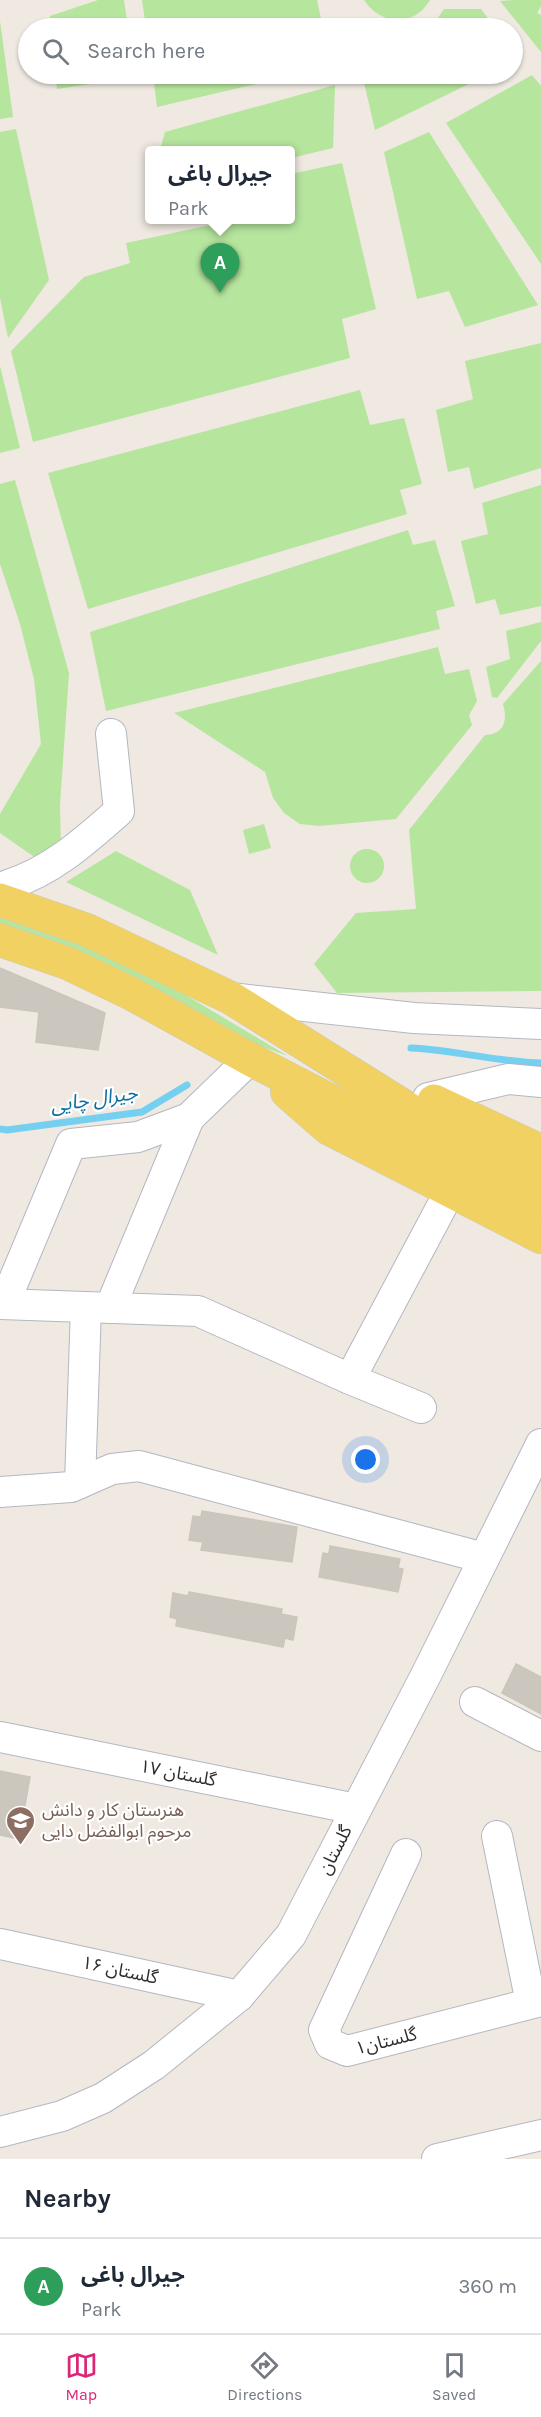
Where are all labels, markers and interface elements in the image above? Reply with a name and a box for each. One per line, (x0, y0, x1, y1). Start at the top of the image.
search box (18, 18, 523, 84)
icon: search (39, 35, 72, 68)
text: Search here (87, 38, 205, 64)
popup (145, 146, 295, 224)
text: جیرال باغی (168, 161, 272, 187)
text: Park (168, 197, 209, 220)
pin: A (200, 244, 240, 293)
water label: جیرال چایی (49, 1081, 140, 1118)
your location (351, 1445, 380, 1474)
street label: گلستان ۱۷ (138, 1755, 219, 1791)
place label: هنرستان کار و دانش مرحوم ابوالفضل دایی (42, 1799, 191, 1845)
school or university icon: هنرستان کار و دانش مرحوم ابوالفضل دایی (5, 1804, 37, 1846)
street label: گلستان (313, 1821, 357, 1878)
street label: گلستان ۱۶ (80, 1951, 161, 1989)
street label: گلستان۱ (353, 2023, 420, 2059)
text: Nearby (24, 2183, 111, 2214)
text: جیرال باغی (81, 2262, 185, 2288)
text: A (37, 2275, 50, 2298)
text: 360 m (458, 2275, 517, 2298)
text: Park (81, 2298, 122, 2321)
tab: Map (65, 2349, 98, 2404)
tab: Directions (227, 2349, 302, 2404)
tab: Saved (432, 2349, 476, 2404)

